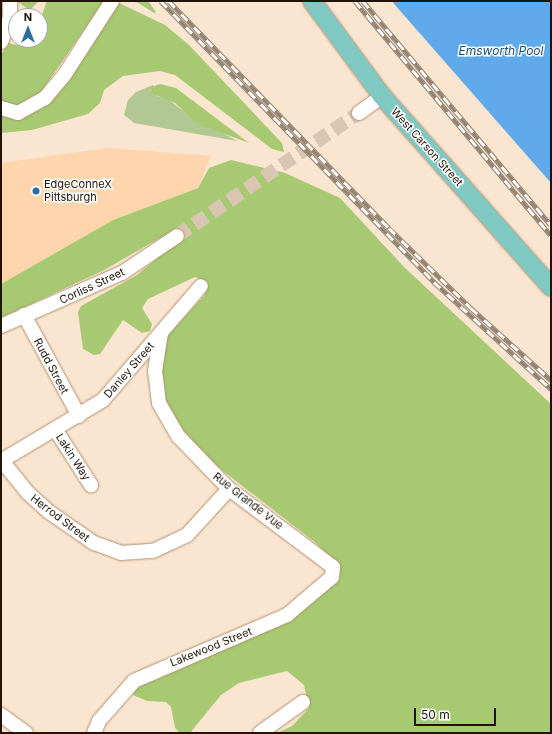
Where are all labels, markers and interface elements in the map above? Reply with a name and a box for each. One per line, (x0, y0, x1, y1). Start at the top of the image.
north arrow (8, 8, 48, 48)
text: N (24, 10, 32, 24)
water label: Emsworth Pool (459, 44, 543, 58)
street label: West Carson Street (388, 105, 466, 189)
place label: EdgeConneX Pittsburgh (44, 178, 112, 204)
marker: EdgeConneX Pittsburgh (31, 186, 41, 196)
street label: Corliss Street (57, 265, 127, 307)
street label: Rudd Street (31, 336, 71, 396)
street label: Danley Street (101, 339, 157, 401)
street label: Lakin Way (53, 431, 93, 483)
street label: Rue Grande Vue (211, 470, 285, 532)
street label: Herrod Street (28, 492, 92, 544)
street label: Lakewood Street (168, 625, 254, 669)
scale bar (416, 700, 498, 726)
text: 50 m (421, 707, 450, 722)

